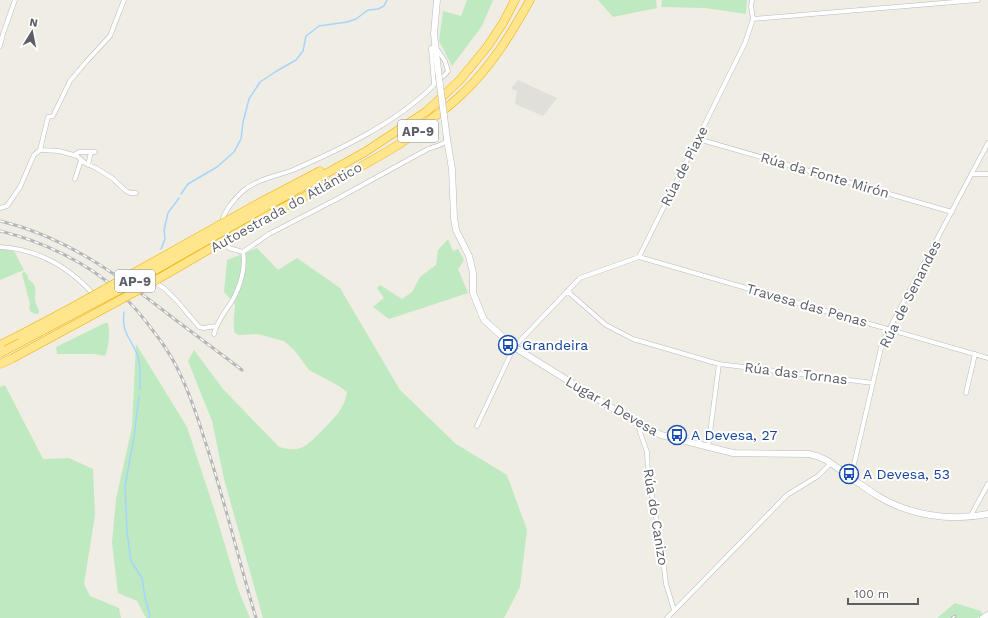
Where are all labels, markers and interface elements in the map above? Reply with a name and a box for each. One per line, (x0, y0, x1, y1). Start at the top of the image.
north arrow (12, 12, 52, 52)
text: N (29, 16, 39, 30)
road number: AP-9 (398, 120, 438, 142)
street label: Rúa de Piaxe (657, 123, 711, 209)
street label: Rúa da Fonte Mirón (759, 149, 891, 201)
street label: Autoestrada do Atlántico (208, 159, 364, 255)
street label: Rúa de Senandes (876, 238, 944, 350)
road number: AP-9 (115, 270, 155, 292)
street label: Travesa das Penas (745, 280, 869, 330)
bus stop icon: Grandeira (497, 334, 519, 356)
place label: Grandeira (522, 337, 588, 353)
street label: Rúa das Tornas (744, 359, 848, 387)
street label: Lugar A Devesa (563, 373, 661, 439)
bus stop icon: A Devesa, 27 (666, 424, 688, 446)
place label: A Devesa, 27 (691, 427, 777, 443)
bus stop icon: A Devesa, 53 (838, 463, 860, 485)
place label: A Devesa, 53 (863, 466, 950, 482)
street label: Rúa do Canizo (640, 467, 672, 567)
scale bar (848, 580, 918, 606)
text: 100 m (854, 587, 889, 601)

